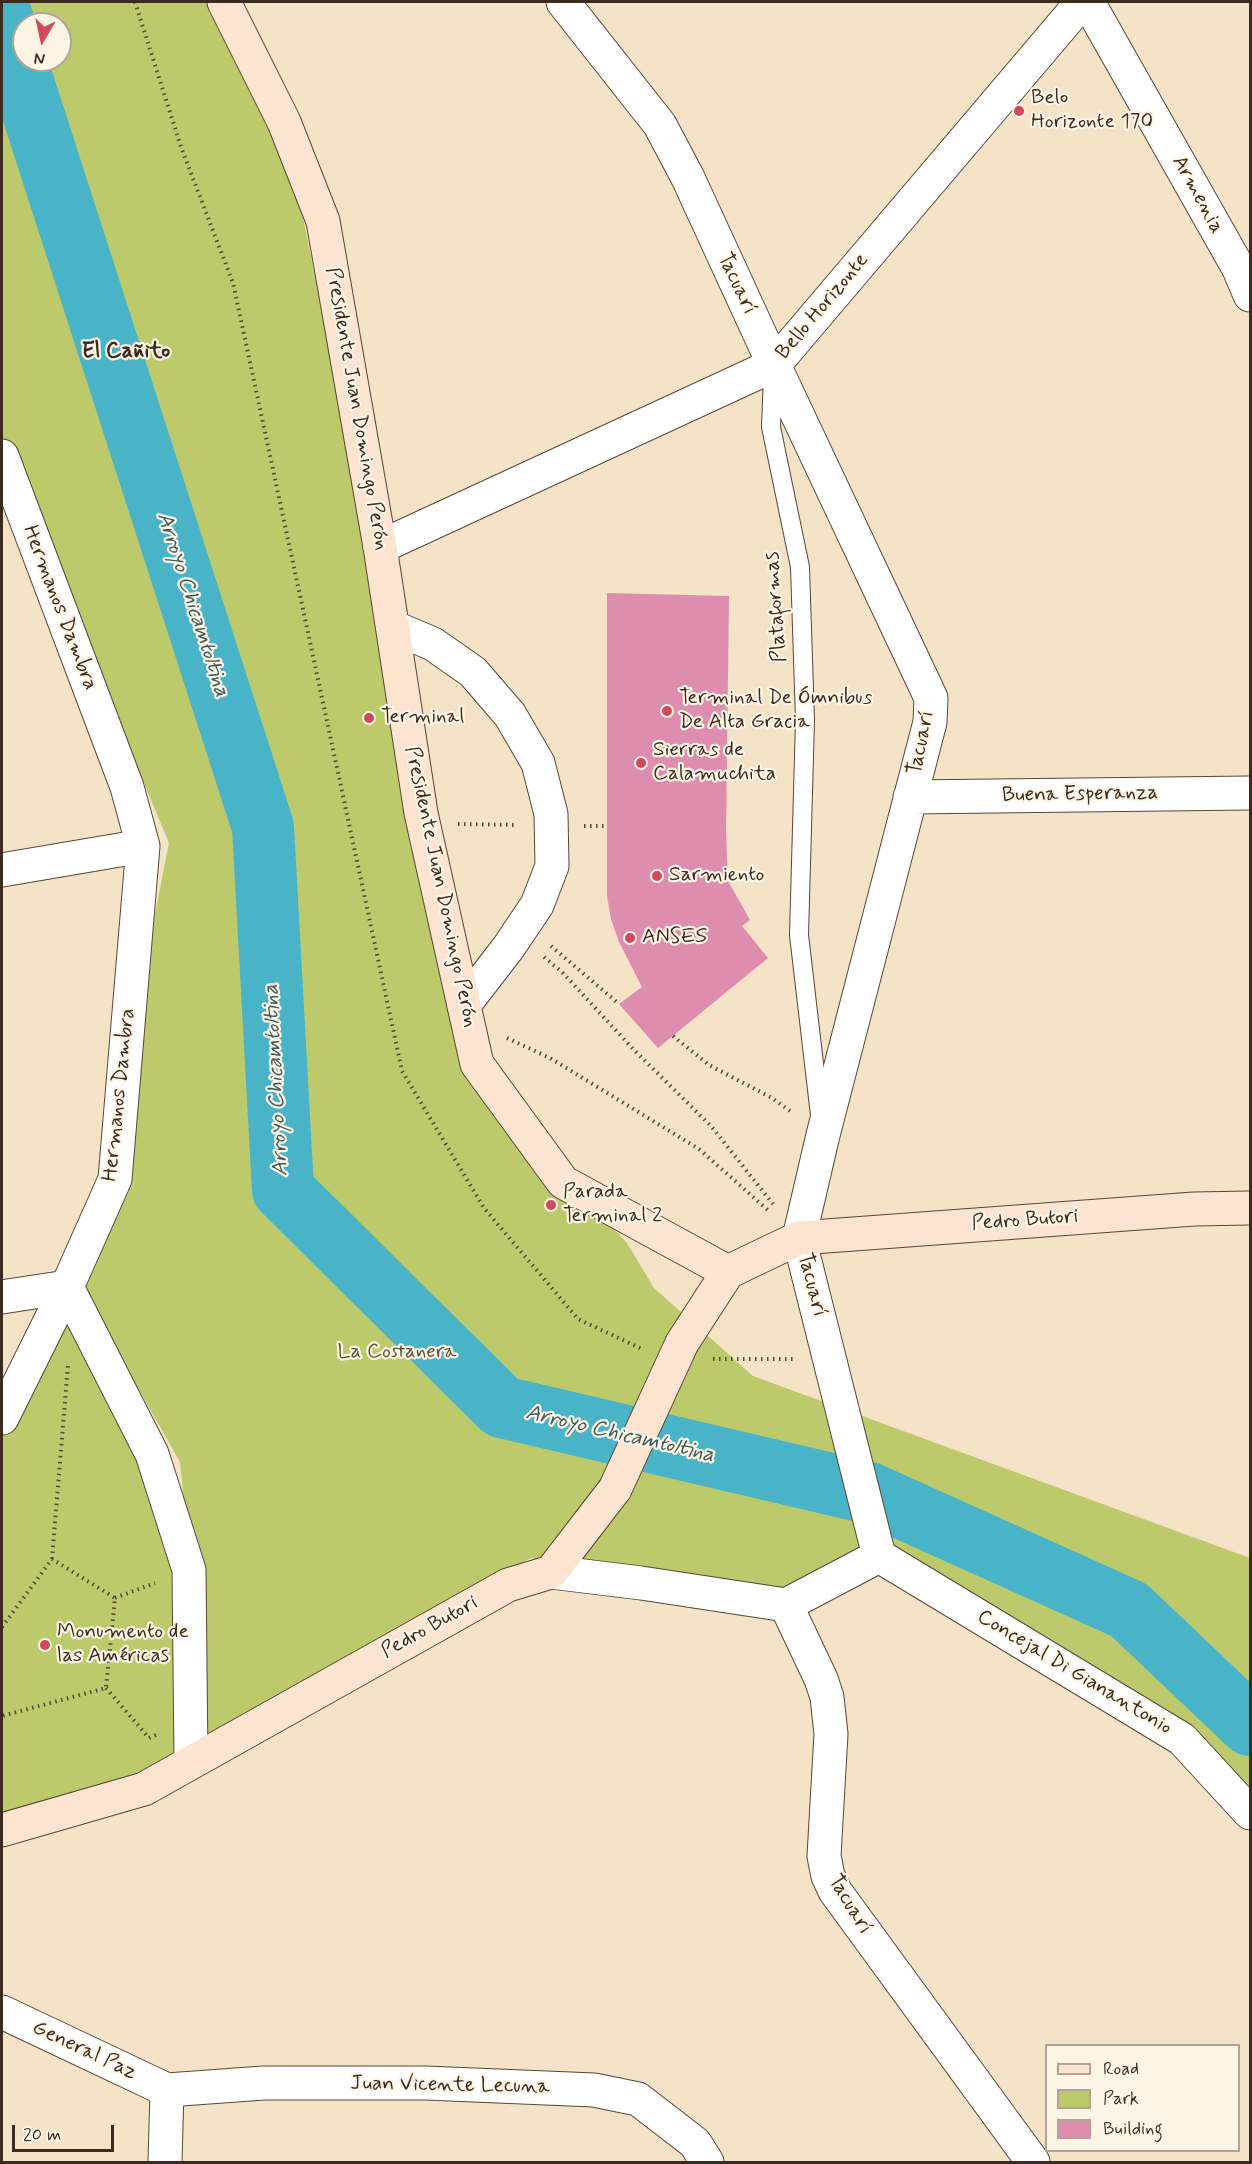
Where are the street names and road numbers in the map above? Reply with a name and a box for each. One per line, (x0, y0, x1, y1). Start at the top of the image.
street label: Armenia (1165, 152, 1229, 238)
street label: Tacuarí (711, 249, 761, 319)
street label: Bello Horizonte (771, 249, 875, 365)
street label: Presidente Juan Domingo Perón (319, 266, 393, 552)
street label: Hermanos Dambra (16, 522, 102, 694)
street label: Plataformas (761, 551, 793, 663)
street label: Tacuarí (903, 709, 941, 777)
street label: Presidente Juan Domingo Perón (398, 744, 482, 1030)
street label: Buena Esperanza (1002, 781, 1158, 809)
street label: Hermanos Dambra (98, 1007, 142, 1183)
street label: Pedro Butori (971, 1205, 1079, 1237)
street label: Tacuarí (791, 1250, 831, 1320)
street label: Pedro Butori (377, 1591, 483, 1665)
street label: Concejal Di Gianantonio (972, 1605, 1176, 1741)
street label: Tacuarí (821, 1871, 877, 1939)
street label: General Paz (28, 2016, 140, 2086)
street label: Juan Vicente Lecuna (350, 2072, 550, 2100)

